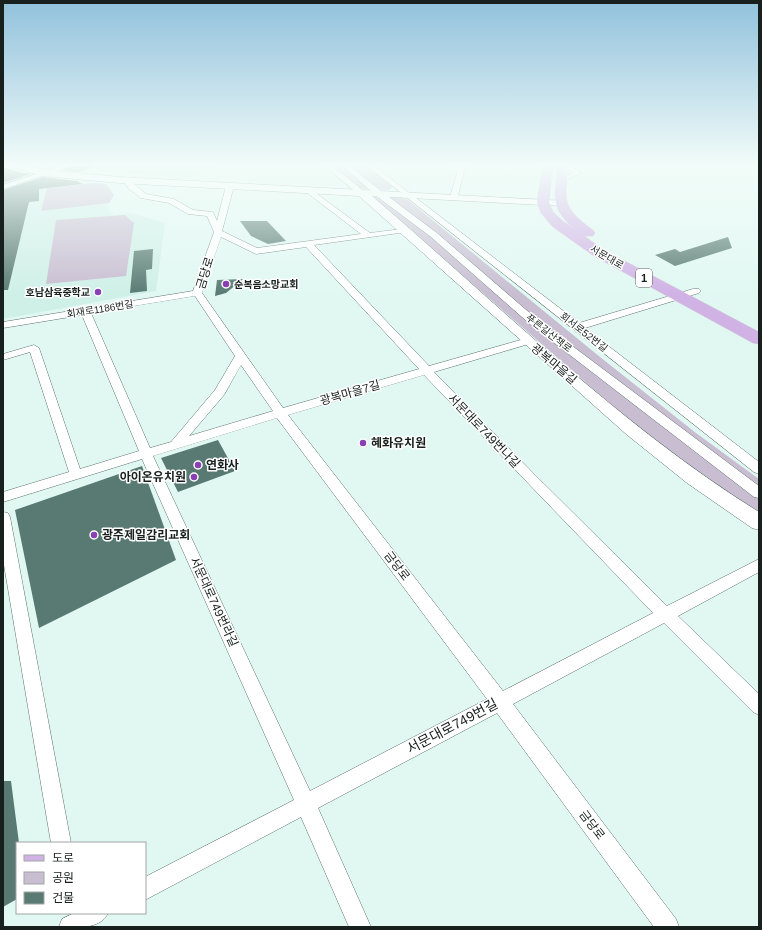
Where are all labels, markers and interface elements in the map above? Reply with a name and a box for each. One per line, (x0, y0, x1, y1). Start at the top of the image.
street label: 서문대로 (588, 243, 626, 271)
street label: 금당로 (193, 255, 217, 291)
road number: 1 (636, 269, 652, 287)
marker: 순복음소망교회 (221, 279, 231, 289)
place label: 순복음소망교회 (234, 279, 298, 290)
place label: 호남삼육중학교 (26, 286, 90, 298)
marker: 호남삼육중학교 (93, 287, 103, 297)
street label: 회재로1186번길 (66, 298, 134, 320)
street label: 회서로52번길 (558, 310, 610, 354)
street label: 푸른길산책로 (524, 312, 574, 354)
street label: 광복마을길 (528, 341, 580, 387)
street label: 광복마을7길 (318, 378, 382, 408)
street label: 서문대로749번나길 (445, 391, 523, 471)
place label: 혜화유치원 (371, 436, 426, 450)
marker: 혜화유치원 (358, 438, 368, 448)
place label: 연화사 (206, 458, 239, 472)
marker: 연화사 (193, 460, 203, 470)
place label: 아이온유치원 (120, 470, 186, 484)
marker: 아이온유치원 (189, 472, 199, 482)
place label: 광주제일감리교회 (102, 528, 190, 542)
marker: 광주제일감리교회 (89, 530, 99, 540)
street label: 금당로 (381, 549, 413, 583)
street label: 서문대로749번라길 (187, 555, 241, 649)
street label: 서문대로749번길 (404, 695, 500, 757)
street label: 금당로 (576, 808, 608, 842)
legend (16, 842, 146, 914)
text: 도로 (52, 851, 74, 865)
text: 공원 (52, 871, 74, 885)
text: 건물 (52, 891, 74, 905)

